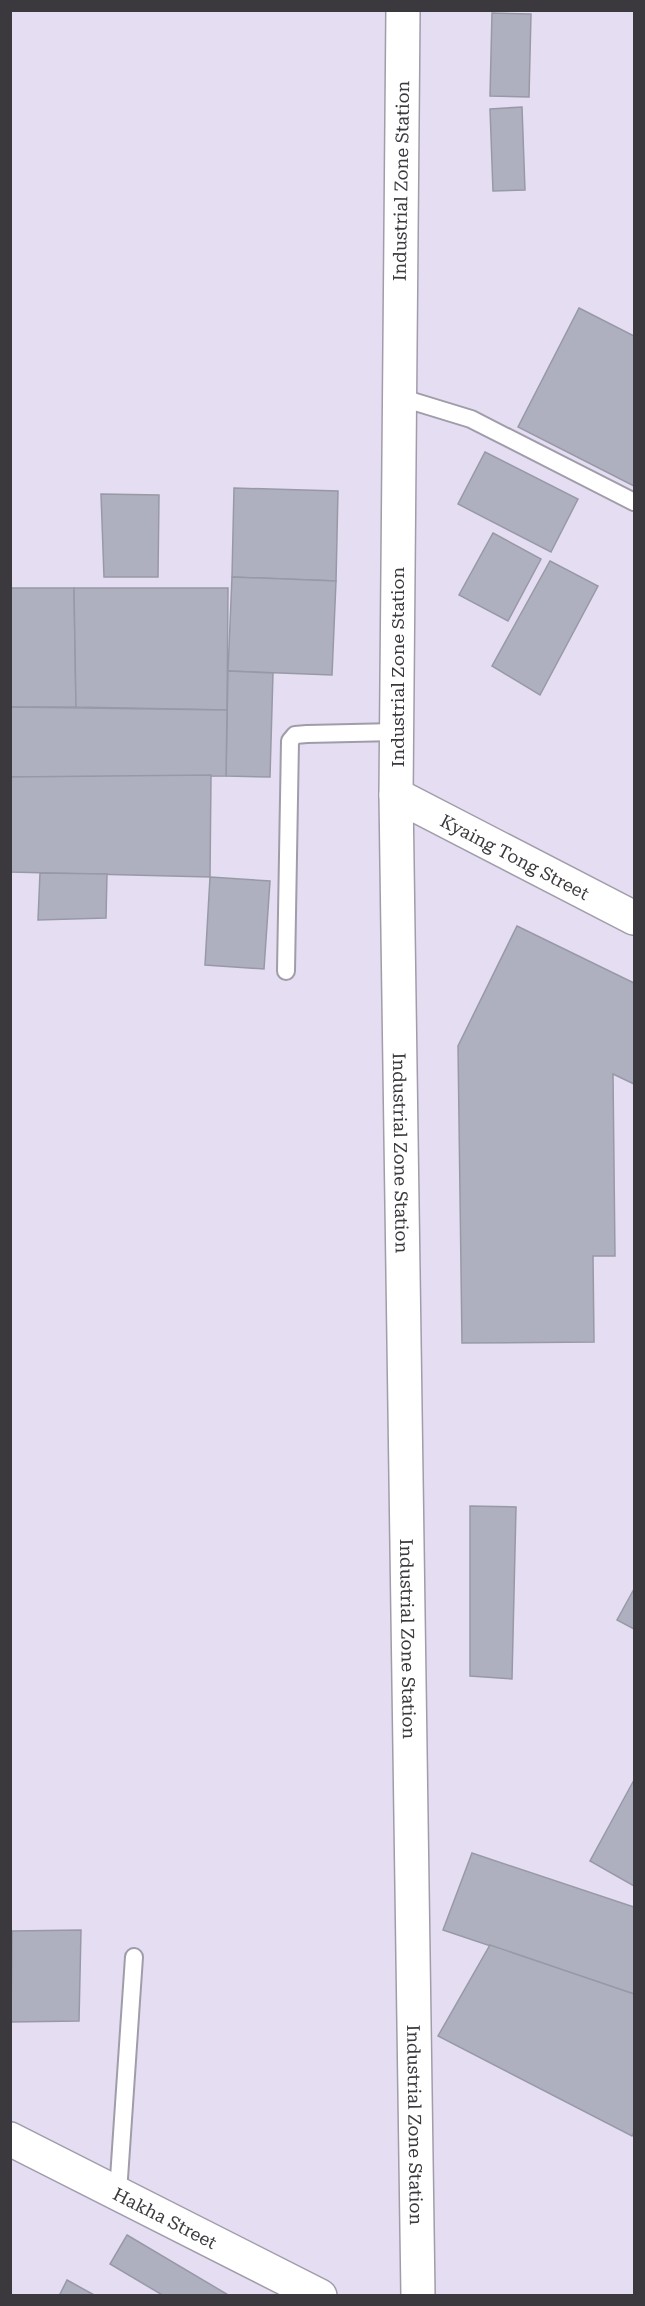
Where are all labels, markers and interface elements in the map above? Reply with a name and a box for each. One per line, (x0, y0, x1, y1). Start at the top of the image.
street label: Industrial Zone Station (389, 80, 413, 281)
street label: Industrial Zone Station (387, 566, 408, 767)
street label: Kyaing Tong Street (437, 809, 593, 904)
street label: Industrial Zone Station (389, 1053, 413, 1254)
street label: Industrial Zone Station (396, 1538, 420, 1740)
street label: Industrial Zone Station (404, 2024, 427, 2226)
street label: Hakha Street (110, 2183, 221, 2253)

